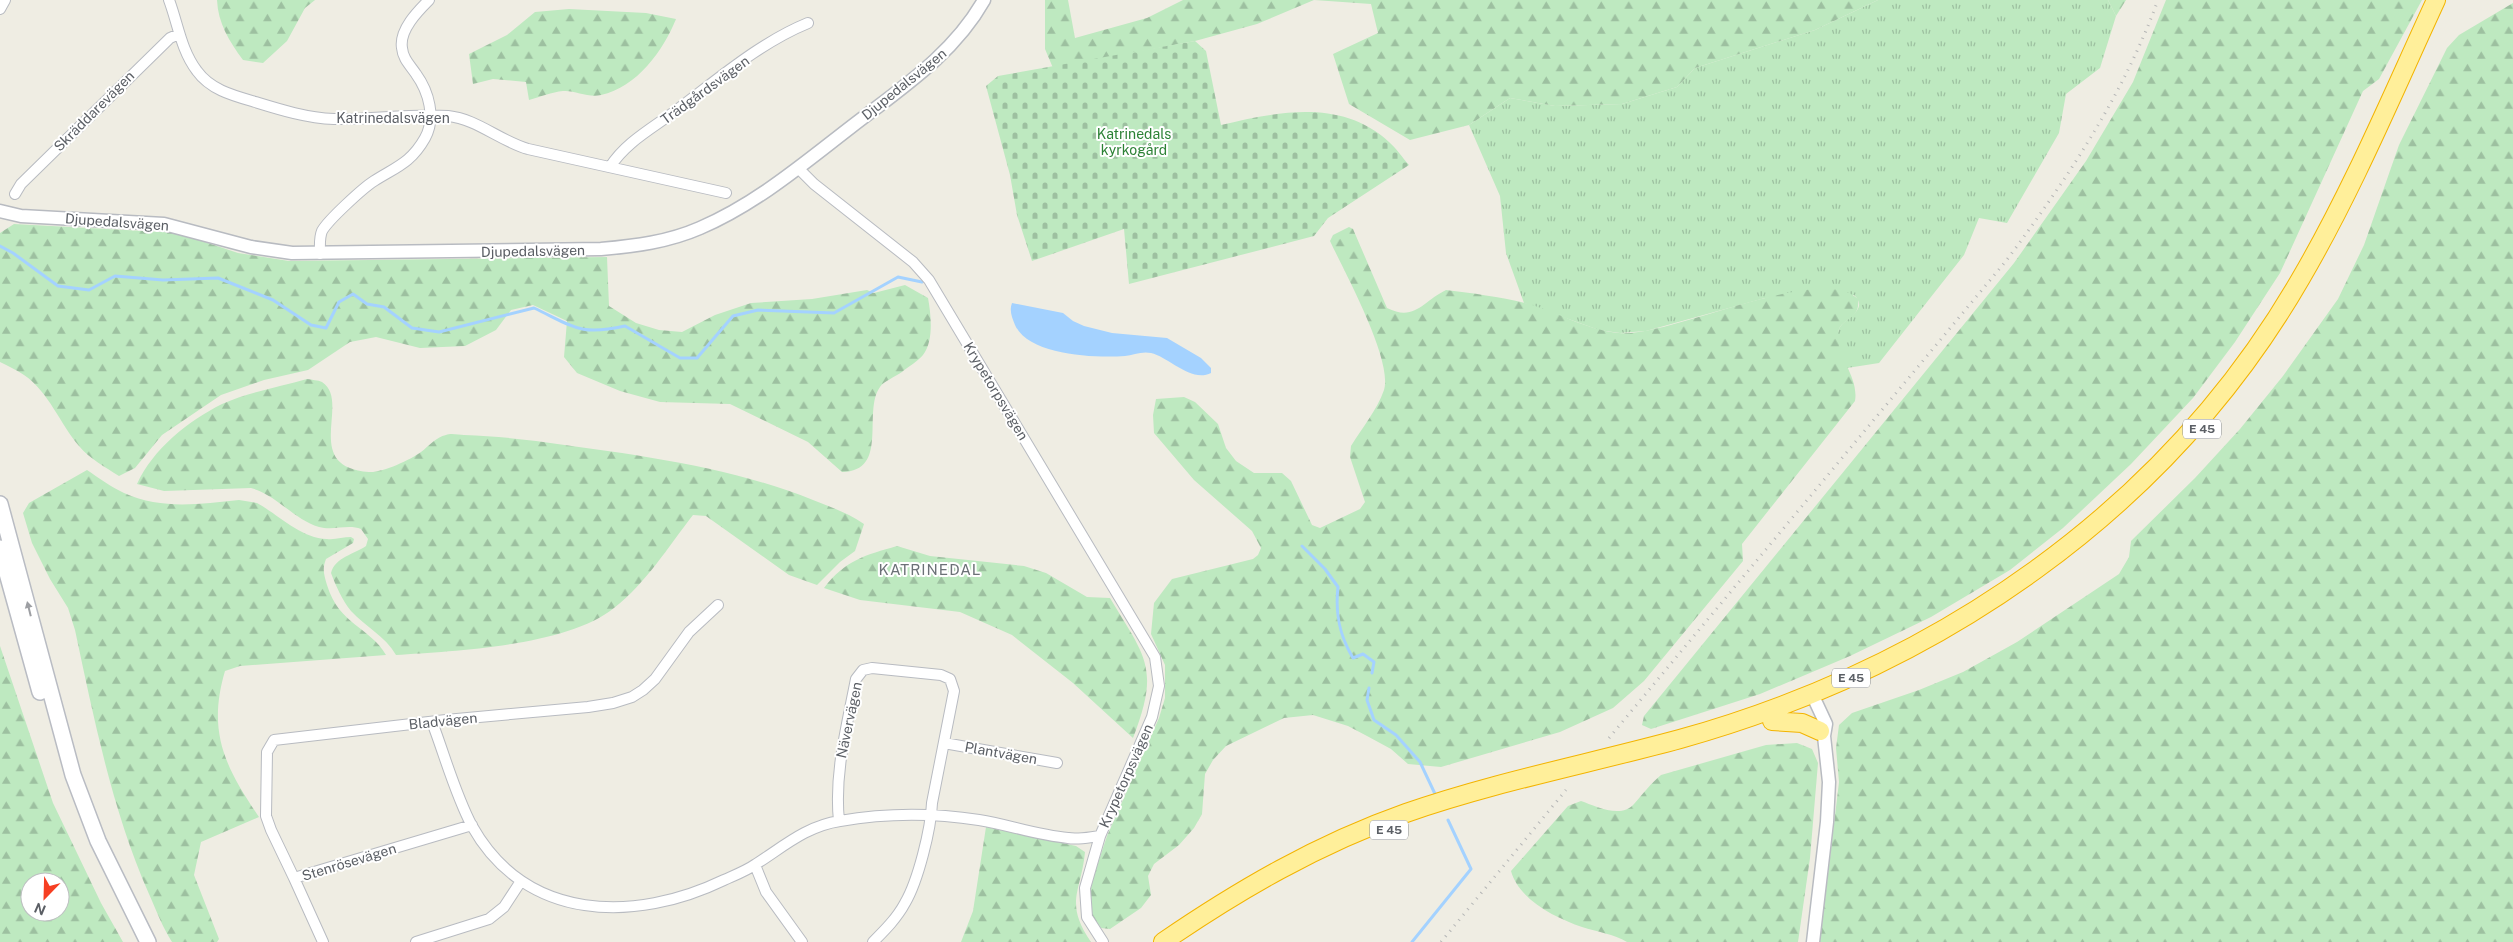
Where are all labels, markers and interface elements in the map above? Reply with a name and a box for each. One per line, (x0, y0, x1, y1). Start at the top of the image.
street label: Djupedalsvägen (858, 45, 950, 123)
street label: Trädgårdsvägen (658, 53, 752, 127)
street label: Skräddarevägen (51, 68, 137, 154)
street label: Katrinedalsvägen (336, 110, 450, 126)
park label: Katrinedals kyrkogård (1097, 126, 1171, 158)
street label: Djupedalsvägen (64, 210, 170, 234)
street label: Djupedalsvägen (481, 242, 585, 260)
street label: Krypetorpsvägen (960, 339, 1032, 443)
road number: E 45 (2183, 419, 2221, 438)
district label: KATRINEDAL (878, 561, 982, 578)
one-way arrow (25, 602, 33, 617)
road number: E 45 (1832, 668, 1870, 688)
street label: Nävervägen (833, 680, 865, 760)
street label: Bladvägen (408, 709, 478, 733)
street label: Krypetorpsvägen (1096, 722, 1156, 830)
street label: Plantvägen (964, 739, 1038, 767)
road number: E 45 (1370, 820, 1408, 840)
street label: Stenrösevägen (300, 840, 398, 884)
north arrow (20, 872, 70, 922)
text: N (32, 899, 48, 918)

